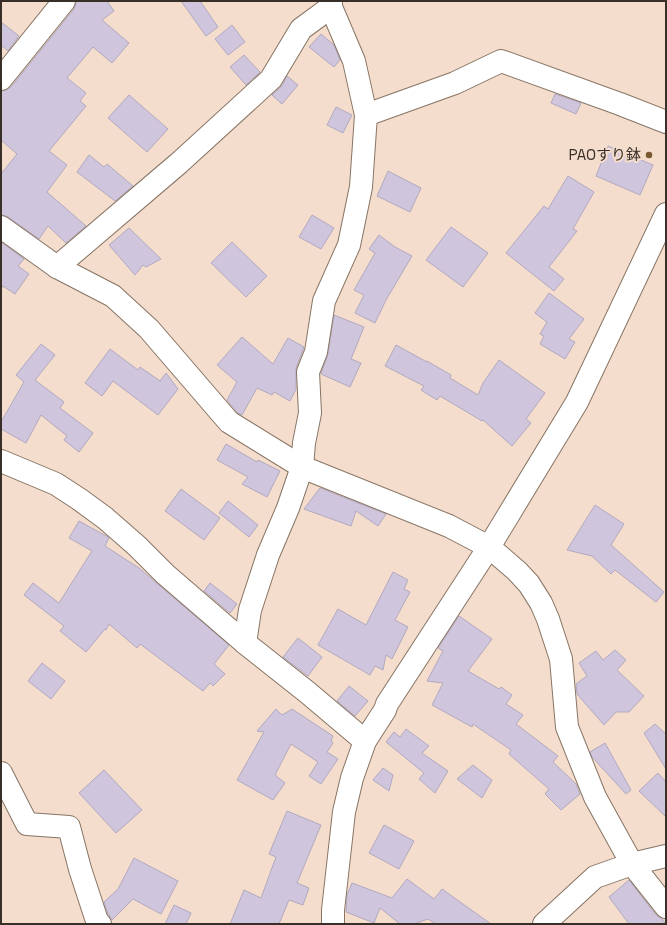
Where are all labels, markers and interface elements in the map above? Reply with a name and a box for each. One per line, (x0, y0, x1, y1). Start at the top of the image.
place label: PAOすり鉢 (568, 145, 641, 164)
marker: PAOすり鉢 (644, 150, 654, 160)

